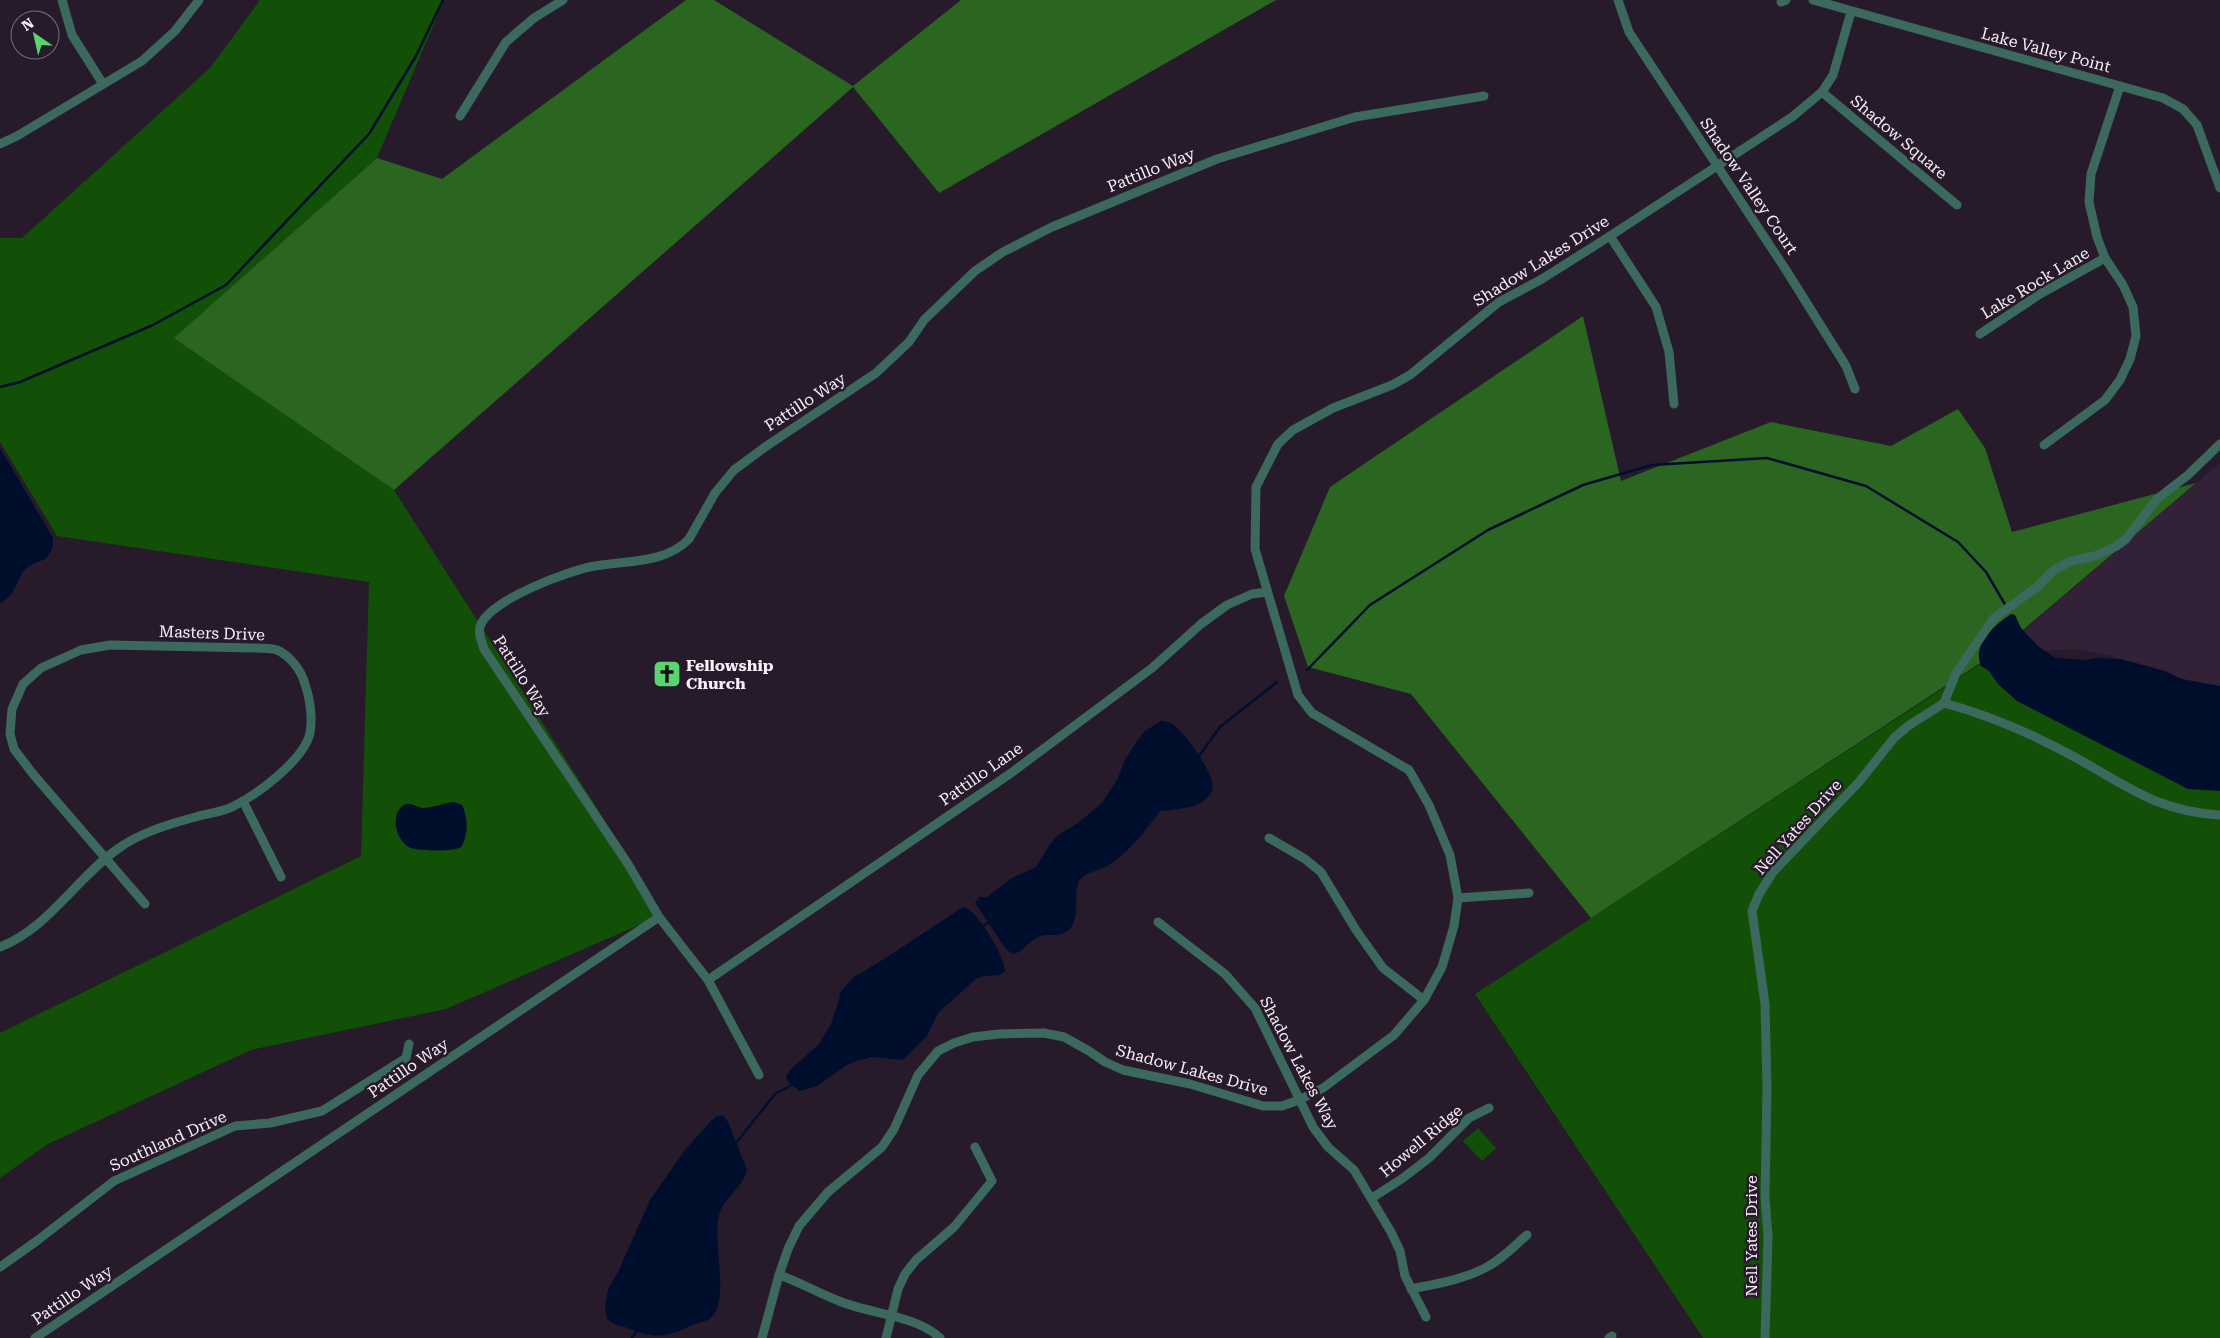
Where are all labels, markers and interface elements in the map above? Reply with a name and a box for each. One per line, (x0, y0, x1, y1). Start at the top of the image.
north arrow (10, 10, 60, 60)
text: N (19, 14, 37, 34)
street label: Lake Valley Point (1979, 24, 2113, 76)
street label: Shadow Square (1847, 91, 1951, 183)
street label: Shadow Valley Court (1696, 114, 1802, 258)
street label: Pattillo Way (1105, 144, 1198, 196)
street label: Shadow Lakes Drive (1470, 211, 1613, 311)
street label: Lake Rock Lane (1977, 243, 2093, 323)
street label: Pattillo Way (761, 369, 849, 435)
street label: Masters Drive (159, 622, 265, 644)
street label: Pattillo Way (489, 632, 555, 721)
place label: Fellowship Church (686, 656, 774, 693)
church icon: Fellowship Church (652, 659, 682, 689)
street label: Pattillo Lane (936, 738, 1026, 810)
street label: Nell Yates Drive (1750, 775, 1846, 878)
street label: Shadow Lakes Way (1256, 993, 1342, 1133)
street label: Pattillo Way (364, 1034, 452, 1102)
street label: Shadow Lakes Drive (1114, 1041, 1270, 1099)
street label: Howell Ridge (1376, 1101, 1466, 1181)
street label: Southland Drive (107, 1107, 230, 1175)
street label: Nell Yates Drive (1742, 1175, 1761, 1297)
street label: Pattillo Way (28, 1261, 116, 1329)

